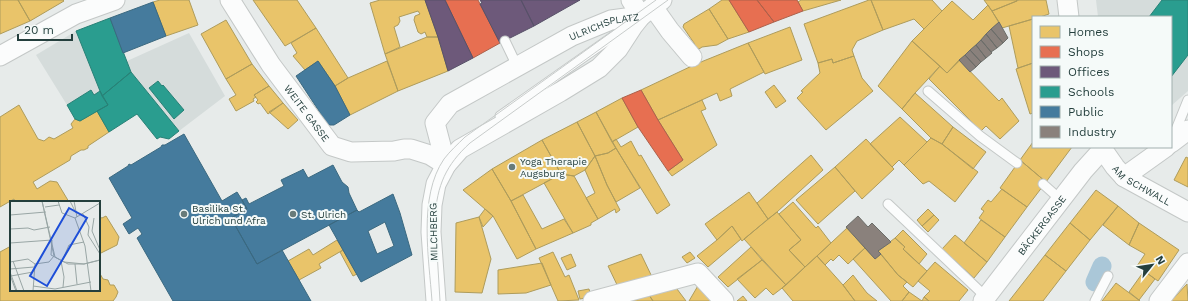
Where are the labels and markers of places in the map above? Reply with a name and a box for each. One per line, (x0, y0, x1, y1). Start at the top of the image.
place label: Yoga Therapie Augsburg (520, 156, 587, 179)
marker: Yoga Therapie Augsburg (507, 162, 517, 172)
place label: Basilika St. Ulrich und Afra (192, 203, 266, 226)
marker: Basilika St. Ulrich und Afra (179, 209, 189, 219)
marker: St. Ulrich (288, 209, 298, 219)
place label: St. Ulrich (301, 209, 346, 220)

